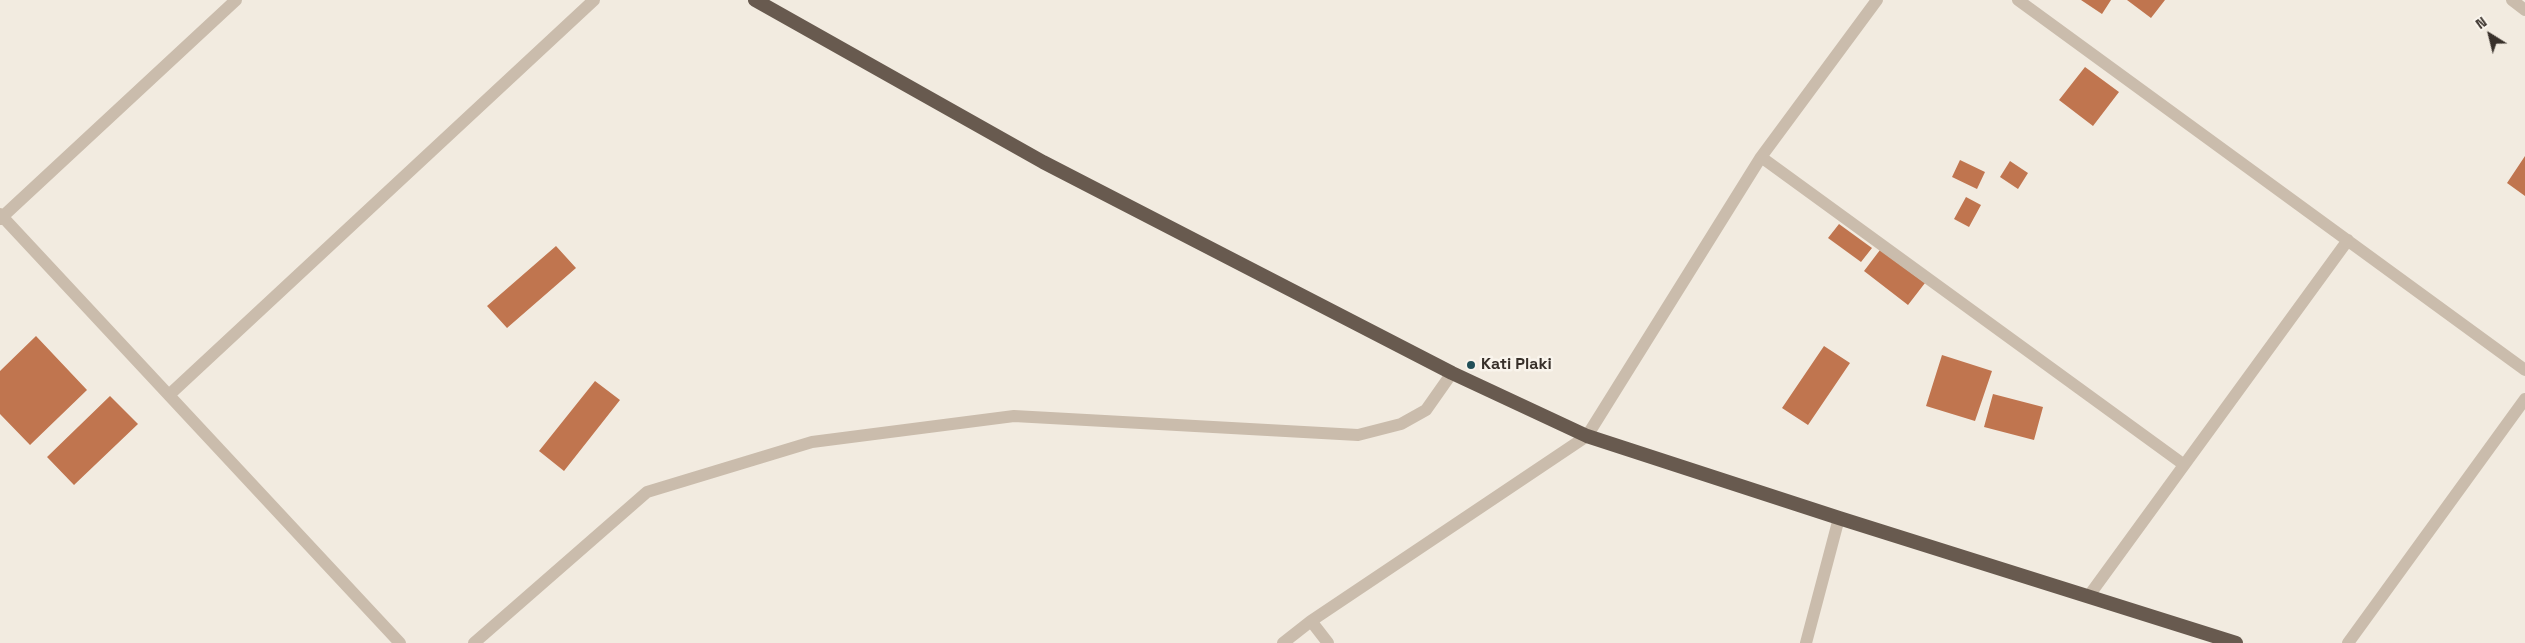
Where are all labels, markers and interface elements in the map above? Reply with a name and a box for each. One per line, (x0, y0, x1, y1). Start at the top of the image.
north arrow (2465, 10, 2515, 60)
text: N (2472, 13, 2490, 33)
place label: Kati Plaki (1481, 355, 1552, 375)
marker: Kati Plaki (1465, 359, 1477, 371)

